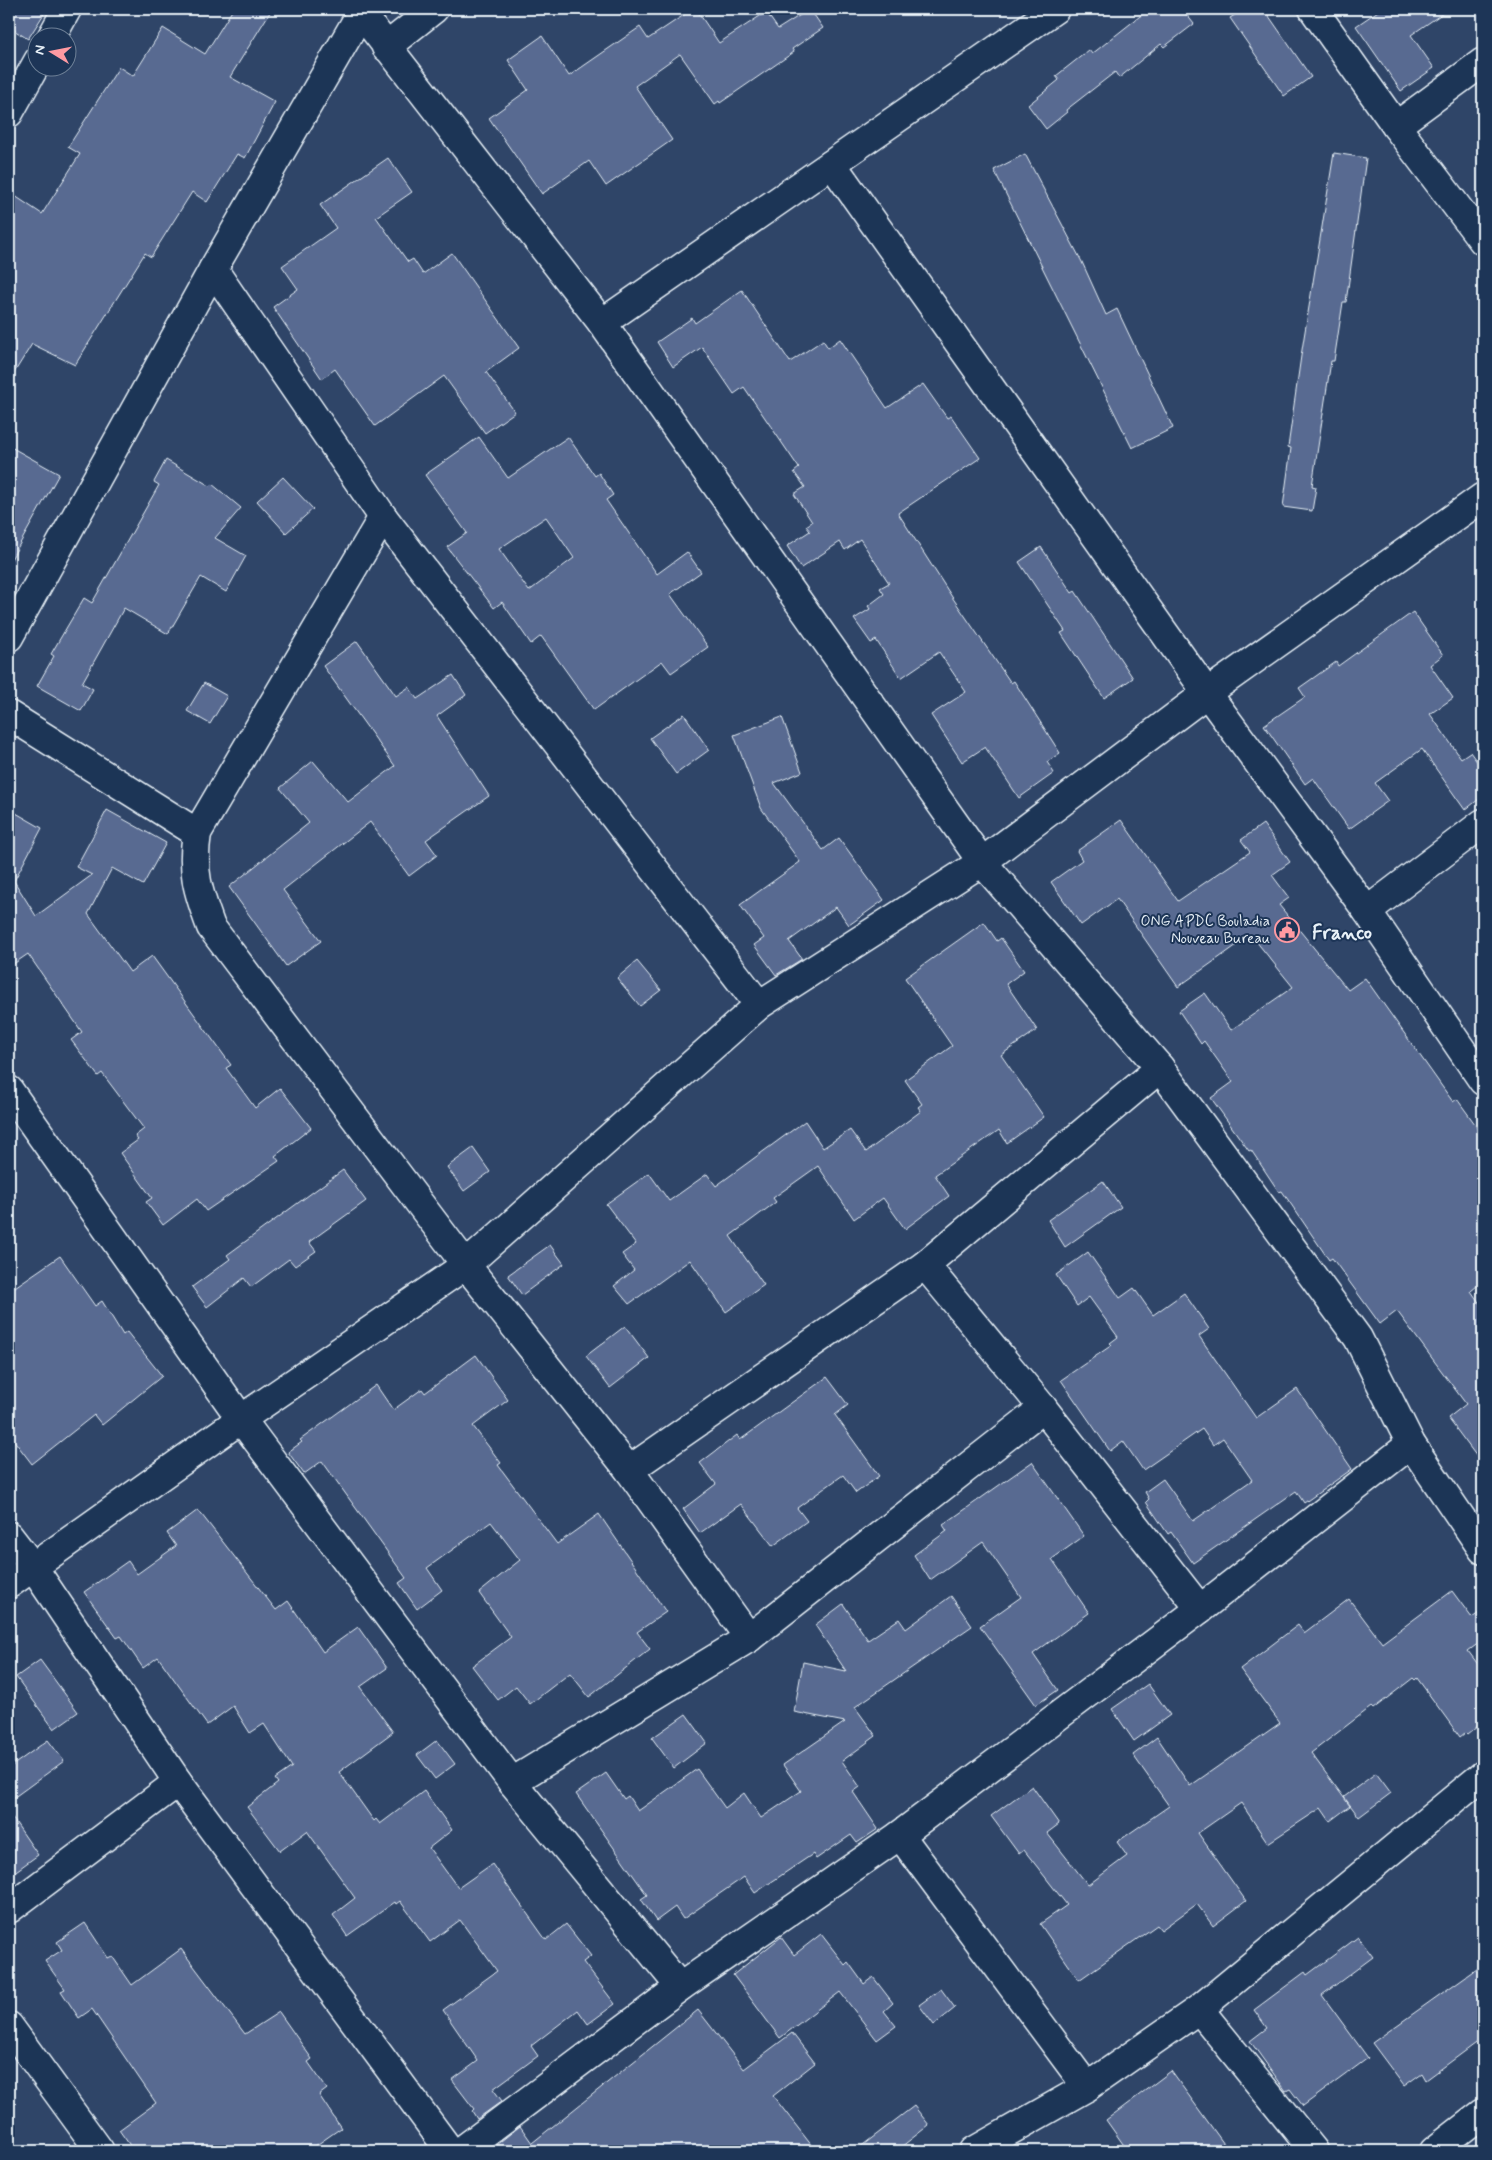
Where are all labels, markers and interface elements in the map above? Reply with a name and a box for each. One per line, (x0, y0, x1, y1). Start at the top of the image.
north arrow (28, 28, 78, 78)
text: N (31, 44, 50, 56)
place label: ONG APDC Bouladia Nouveau Bureau (1140, 912, 1270, 949)
public building icon: ONG APDC Bouladia Nouveau Bureau (1274, 917, 1300, 943)
district label: Franco (1312, 920, 1372, 947)

